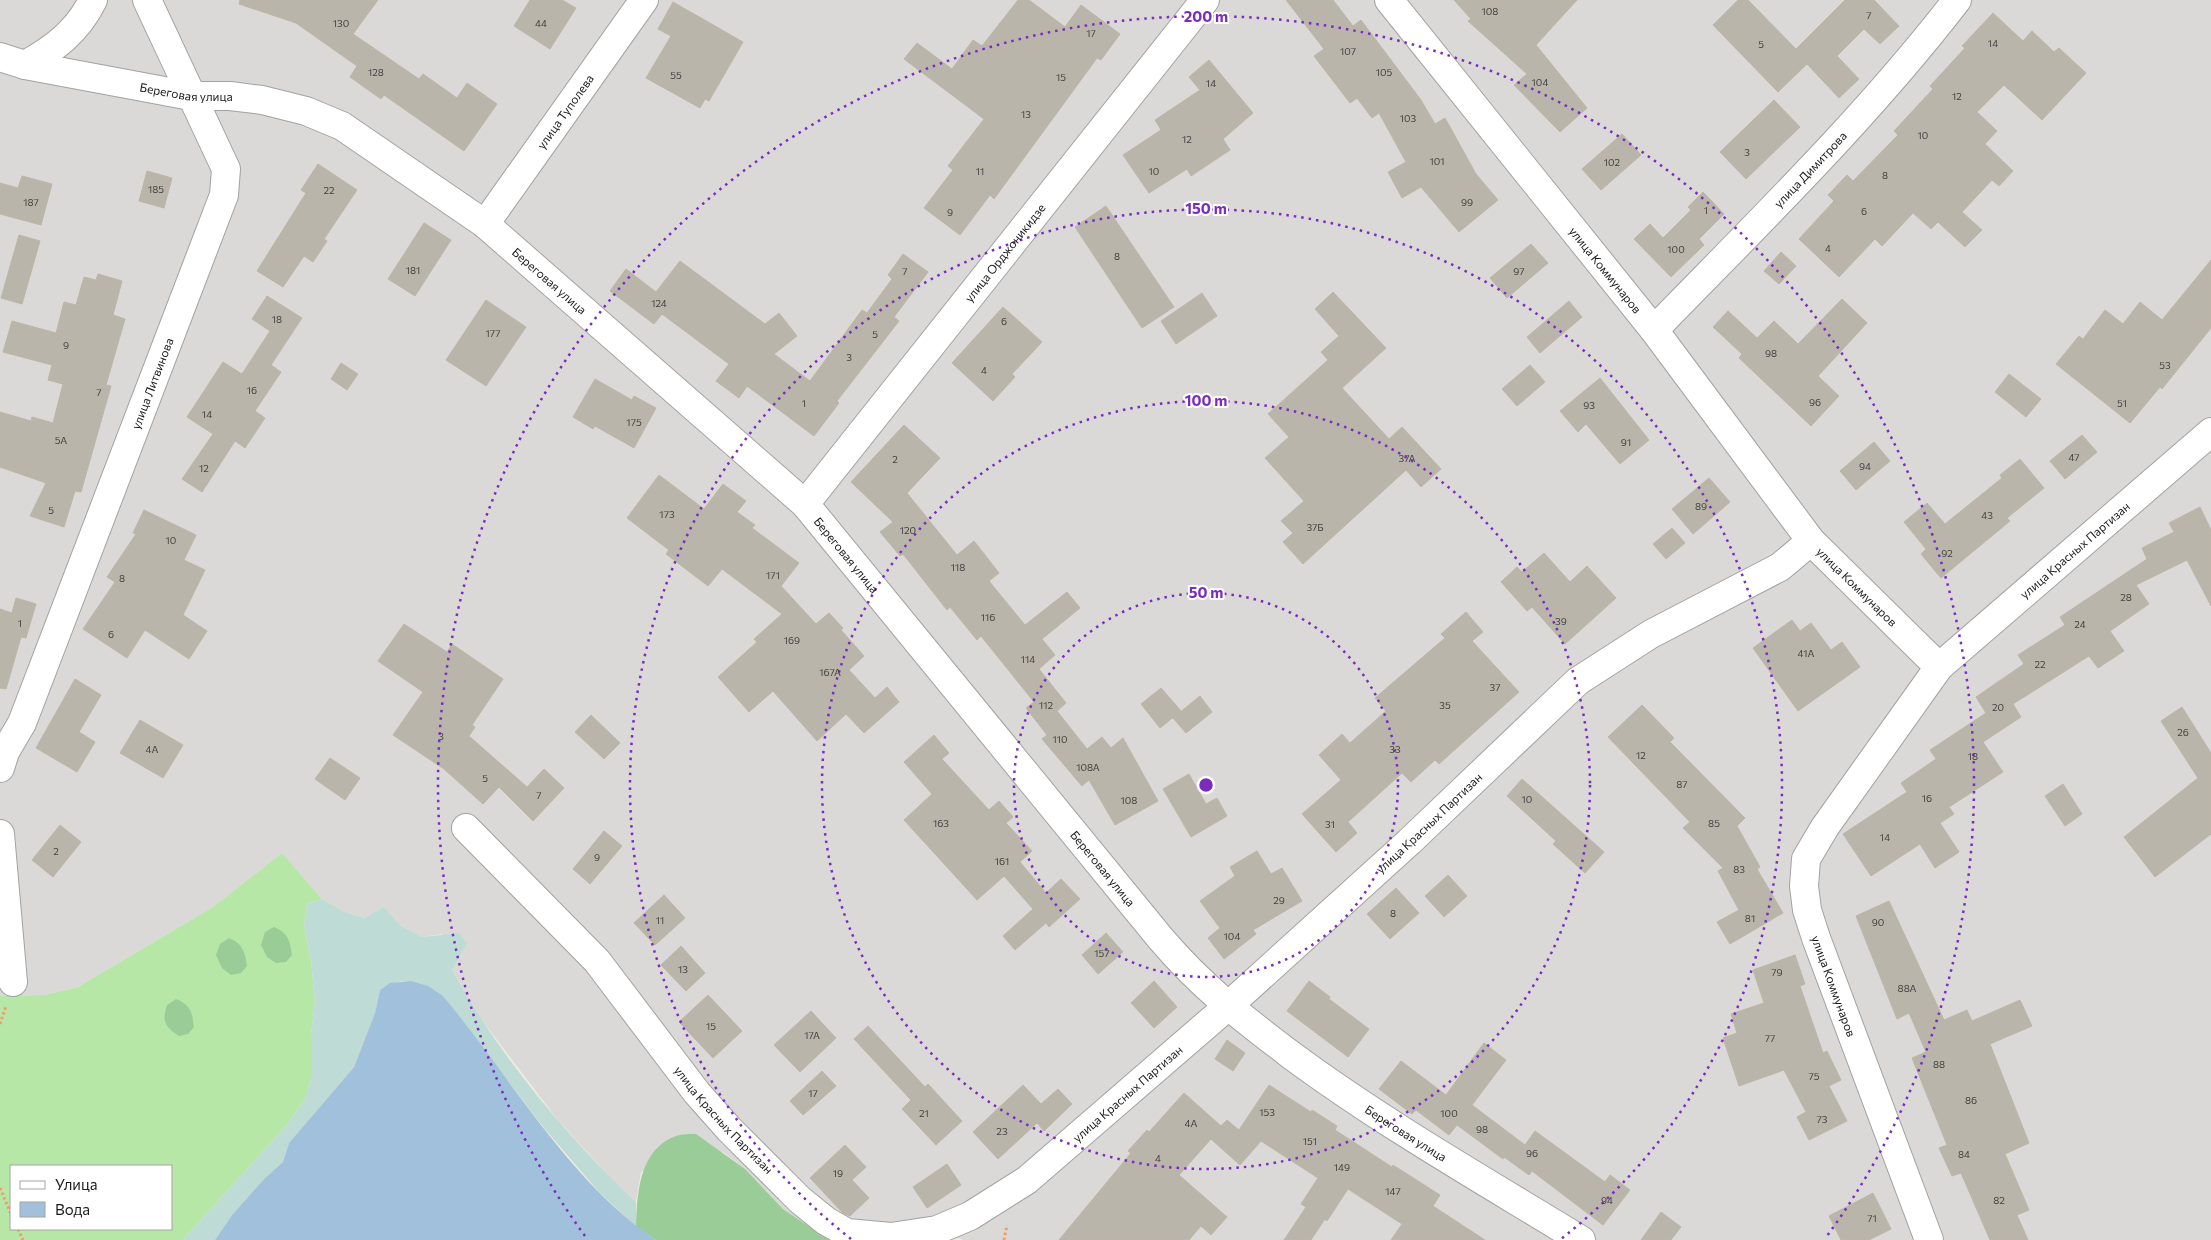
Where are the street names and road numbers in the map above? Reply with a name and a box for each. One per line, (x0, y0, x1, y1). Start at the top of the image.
street label: улица Туполева (534, 71, 596, 151)
street label: Береговая улица (139, 80, 233, 103)
street label: улица Димитрова (1771, 128, 1849, 210)
street label: улица Орджоникидзе (961, 201, 1048, 305)
street label: улица Коммунаров (1567, 224, 1645, 316)
street label: Береговая улица (510, 244, 590, 317)
street label: улица Литвинова (128, 336, 176, 431)
street label: улица Красных Партизан (2017, 499, 2132, 601)
street label: Береговая улица (812, 514, 882, 596)
street label: улица Коммунаров (1814, 544, 1900, 629)
street label: улица Красных Партизан (1373, 770, 1484, 876)
street label: Береговая улица (1068, 828, 1138, 909)
street label: улица Коммунаров (1809, 933, 1859, 1039)
street label: улица Красных Партизан (1070, 1042, 1185, 1144)
street label: улица Красных Партизан (672, 1063, 776, 1176)
street label: Береговая улица (1363, 1102, 1449, 1164)

